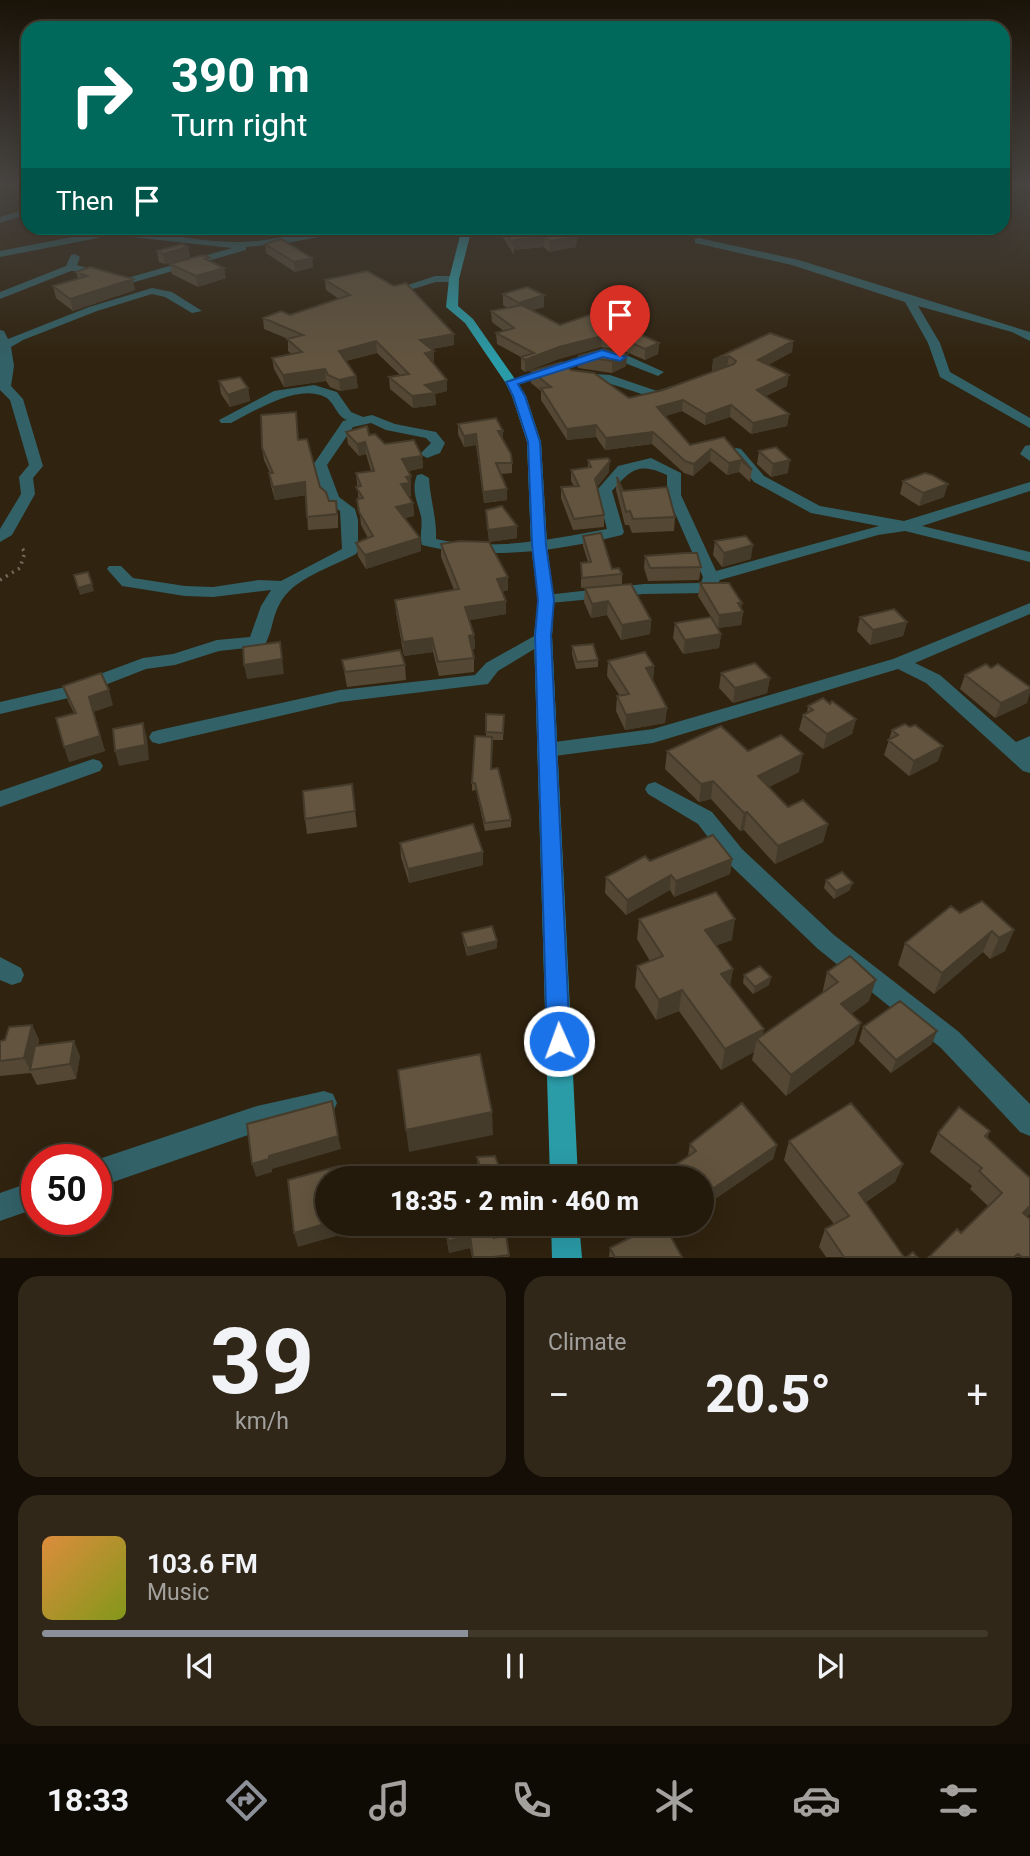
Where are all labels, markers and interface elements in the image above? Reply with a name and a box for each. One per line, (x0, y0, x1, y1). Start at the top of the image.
text: 390 m (171, 47, 310, 104)
icon: right (56, 49, 147, 140)
text: Turn right (171, 106, 307, 144)
icon: arrive (128, 182, 166, 220)
text: Then (56, 186, 114, 216)
pin (590, 285, 650, 357)
icon: arrive (601, 296, 639, 334)
position arrow (522, 1004, 596, 1078)
speed limit sign: 50 (21, 1144, 112, 1235)
text: 18:35 · 2 min · 460 m (390, 1186, 639, 1216)
text: 39 (210, 1309, 314, 1415)
text: Climate (548, 1329, 627, 1356)
text: 20.5° (705, 1364, 831, 1425)
text: − (548, 1373, 570, 1417)
text: + (966, 1373, 988, 1417)
text: km/h (235, 1408, 289, 1435)
text: 103.6 FM (147, 1549, 258, 1579)
text: Music (147, 1579, 209, 1606)
icon: previous (181, 1647, 219, 1685)
icon: pause (496, 1647, 534, 1685)
icon: next (811, 1647, 849, 1685)
icon: directions (222, 1776, 271, 1825)
icon: music (365, 1776, 414, 1825)
icon: phone (507, 1776, 556, 1825)
icon: climate (650, 1776, 699, 1825)
icon: car (792, 1776, 841, 1825)
icon: filters (934, 1776, 983, 1825)
text: 18:33 (47, 1781, 129, 1819)

